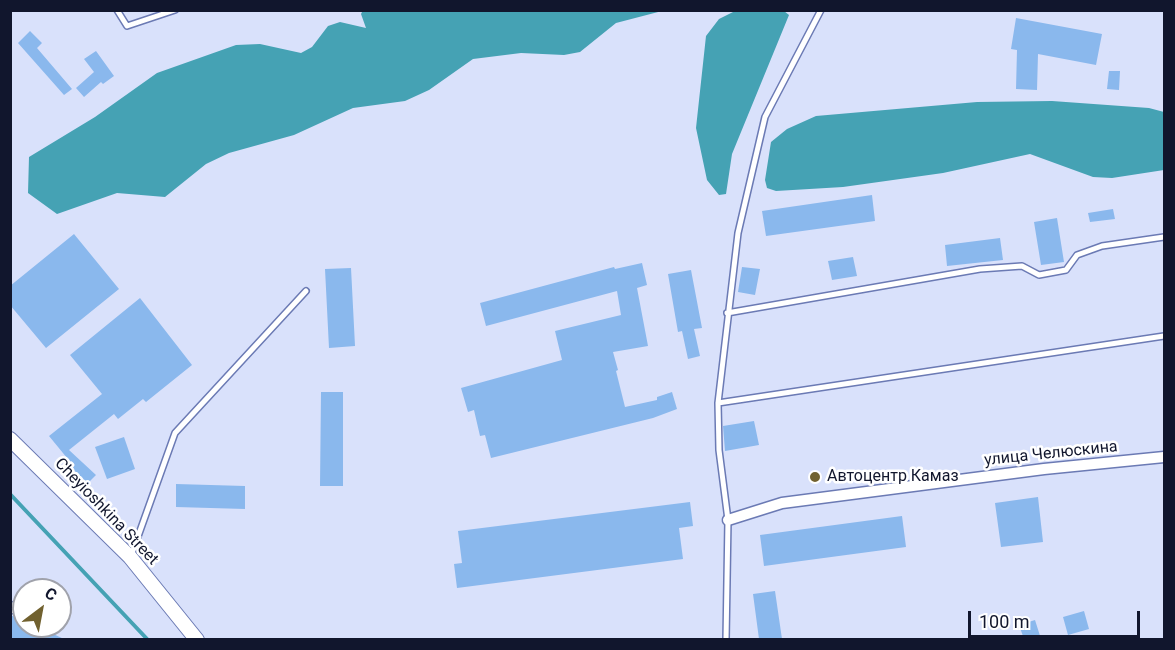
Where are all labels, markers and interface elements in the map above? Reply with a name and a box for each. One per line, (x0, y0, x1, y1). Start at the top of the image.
street label: улица Челюскина (983, 437, 1119, 471)
street label: Cheyioshkina Street (50, 455, 162, 569)
place label: Автоцентр Камаз (827, 467, 959, 487)
marker: Автоцентр Камаз (808, 470, 822, 484)
north arrow (12, 578, 72, 638)
text: С (41, 583, 60, 605)
scale bar (971, 599, 1144, 637)
text: 100 m (979, 611, 1030, 632)

